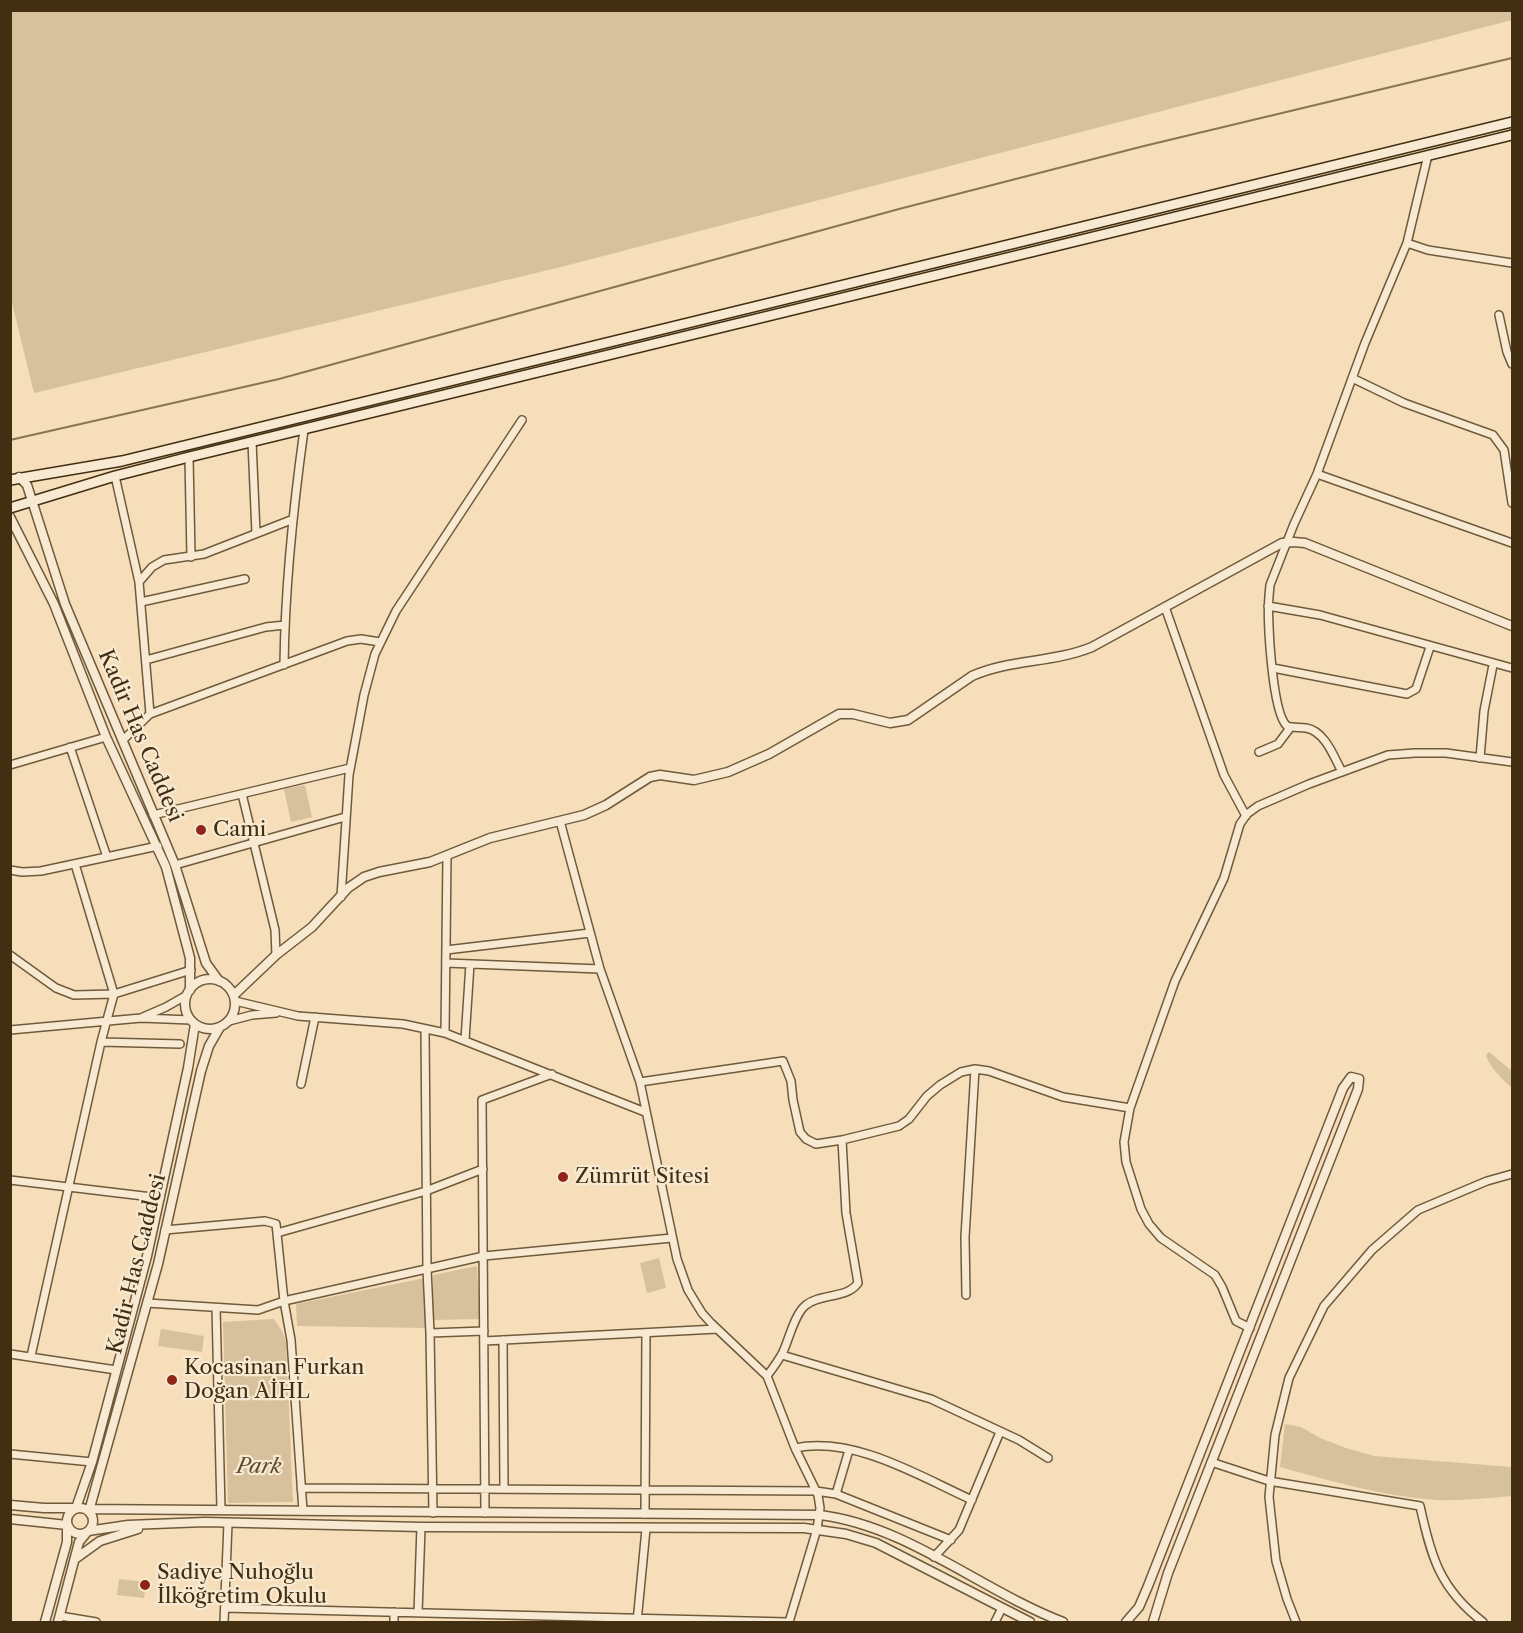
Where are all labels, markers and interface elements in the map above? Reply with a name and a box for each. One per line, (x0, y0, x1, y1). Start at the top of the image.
street label: Kadir Has Caddesi (92, 646, 188, 826)
place label: Cami (213, 817, 266, 843)
marker: Cami (194, 823, 208, 837)
place label: Zümrüt Sitesi (575, 1164, 709, 1190)
marker: Zümrüt Sitesi (556, 1170, 570, 1184)
street label: Kadir Has Caddesi (102, 1171, 172, 1357)
place label: Kocasinan Furkan Doğan AİHL (184, 1355, 364, 1405)
marker: Kocasinan Furkan Doğan AİHL (165, 1373, 179, 1387)
park label: Park (236, 1454, 282, 1480)
place label: Sadiye Nuhoğlu İlköğretim Okulu (157, 1560, 327, 1610)
marker: Sadiye Nuhoğlu İlköğretim Okulu (138, 1578, 152, 1592)

